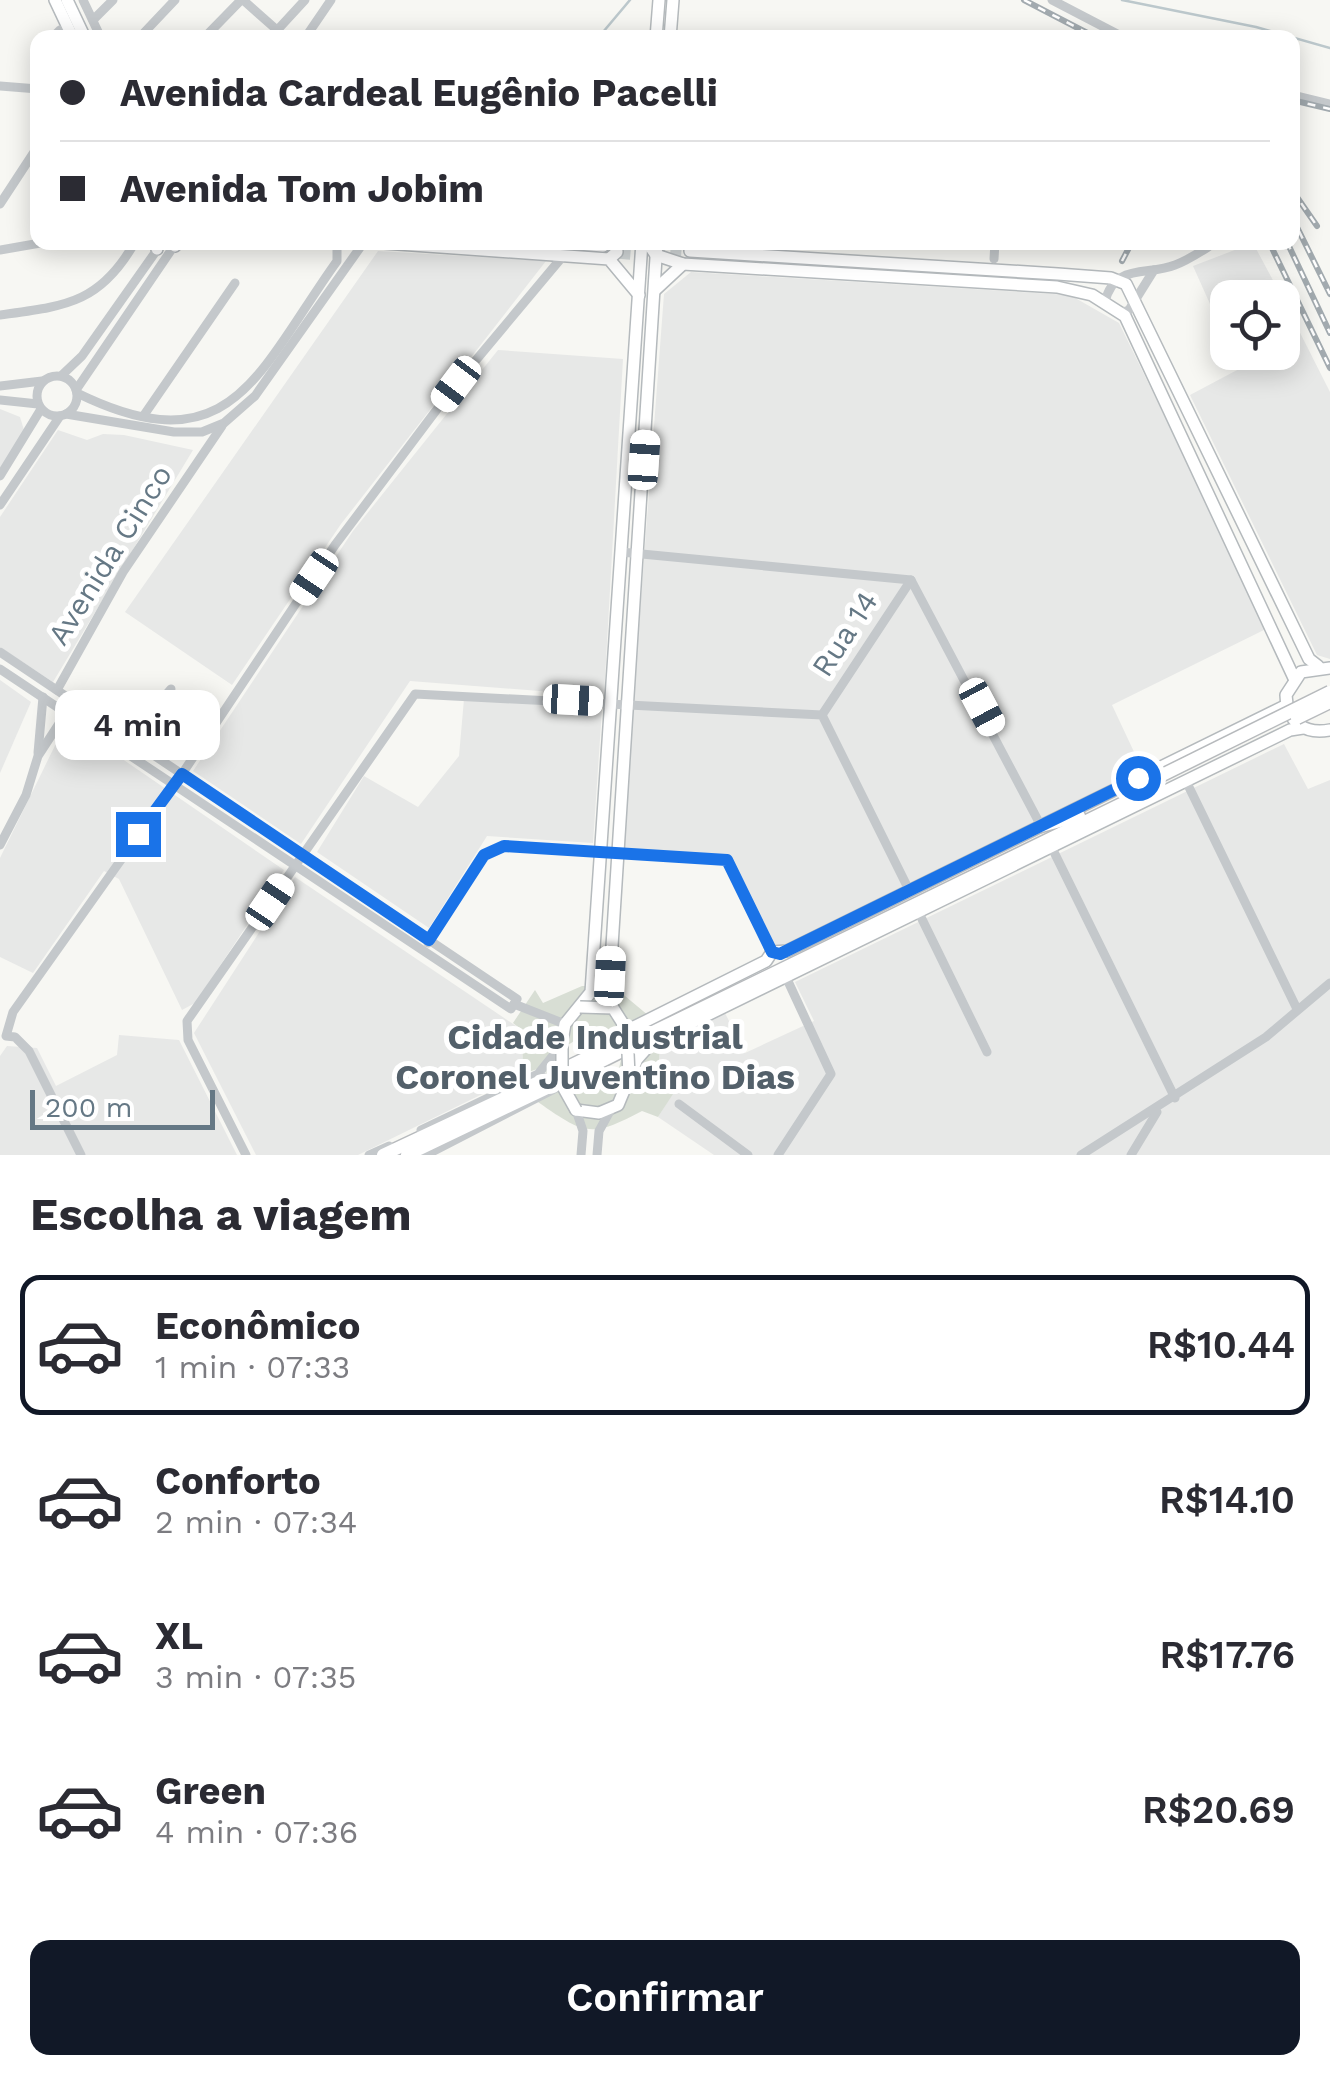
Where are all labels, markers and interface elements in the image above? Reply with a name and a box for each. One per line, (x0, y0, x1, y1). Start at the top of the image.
text: Avenida Cardeal Eugênio Pacelli (120, 71, 718, 115)
text: Avenida Tom Jobim (120, 167, 484, 211)
map controls (1210, 280, 1300, 370)
button: locate (1210, 280, 1300, 370)
car (426, 351, 486, 417)
car (627, 429, 661, 491)
street label: Avenida Cinco (40, 458, 179, 651)
car (285, 544, 343, 610)
street label: Rua 14 (804, 585, 885, 683)
car (955, 673, 1009, 741)
car (542, 683, 604, 717)
callout: 4 min (56, 689, 220, 759)
text: 4 min (93, 706, 182, 744)
route start (1116, 756, 1161, 801)
route end (116, 812, 161, 857)
car (241, 869, 299, 935)
car (593, 945, 627, 1007)
district label: Cidade Industrial Coronel Juventino Dias (395, 1016, 795, 1098)
scale bar (30, 1085, 215, 1130)
text: 200 m (45, 1091, 132, 1124)
text: Escolha a viagem (30, 1188, 412, 1241)
icon: car (35, 1300, 125, 1390)
text: Econômico (155, 1304, 360, 1348)
text: R$10.44 (1147, 1323, 1295, 1367)
text: 1 min · 07:33 (155, 1348, 350, 1386)
icon: car (35, 1455, 125, 1545)
text: Conforto (155, 1459, 321, 1503)
text: R$14.10 (1159, 1478, 1295, 1522)
text: 2 min · 07:34 (155, 1503, 357, 1541)
icon: car (35, 1610, 125, 1700)
text: XL (155, 1614, 203, 1658)
text: R$17.76 (1159, 1633, 1295, 1677)
text: 3 min · 07:35 (155, 1658, 356, 1696)
icon: car (35, 1765, 125, 1855)
text: Green (155, 1769, 266, 1813)
text: R$20.69 (1142, 1788, 1295, 1832)
text: 4 min · 07:36 (155, 1813, 358, 1851)
button: Confirmar (30, 1940, 1300, 2055)

